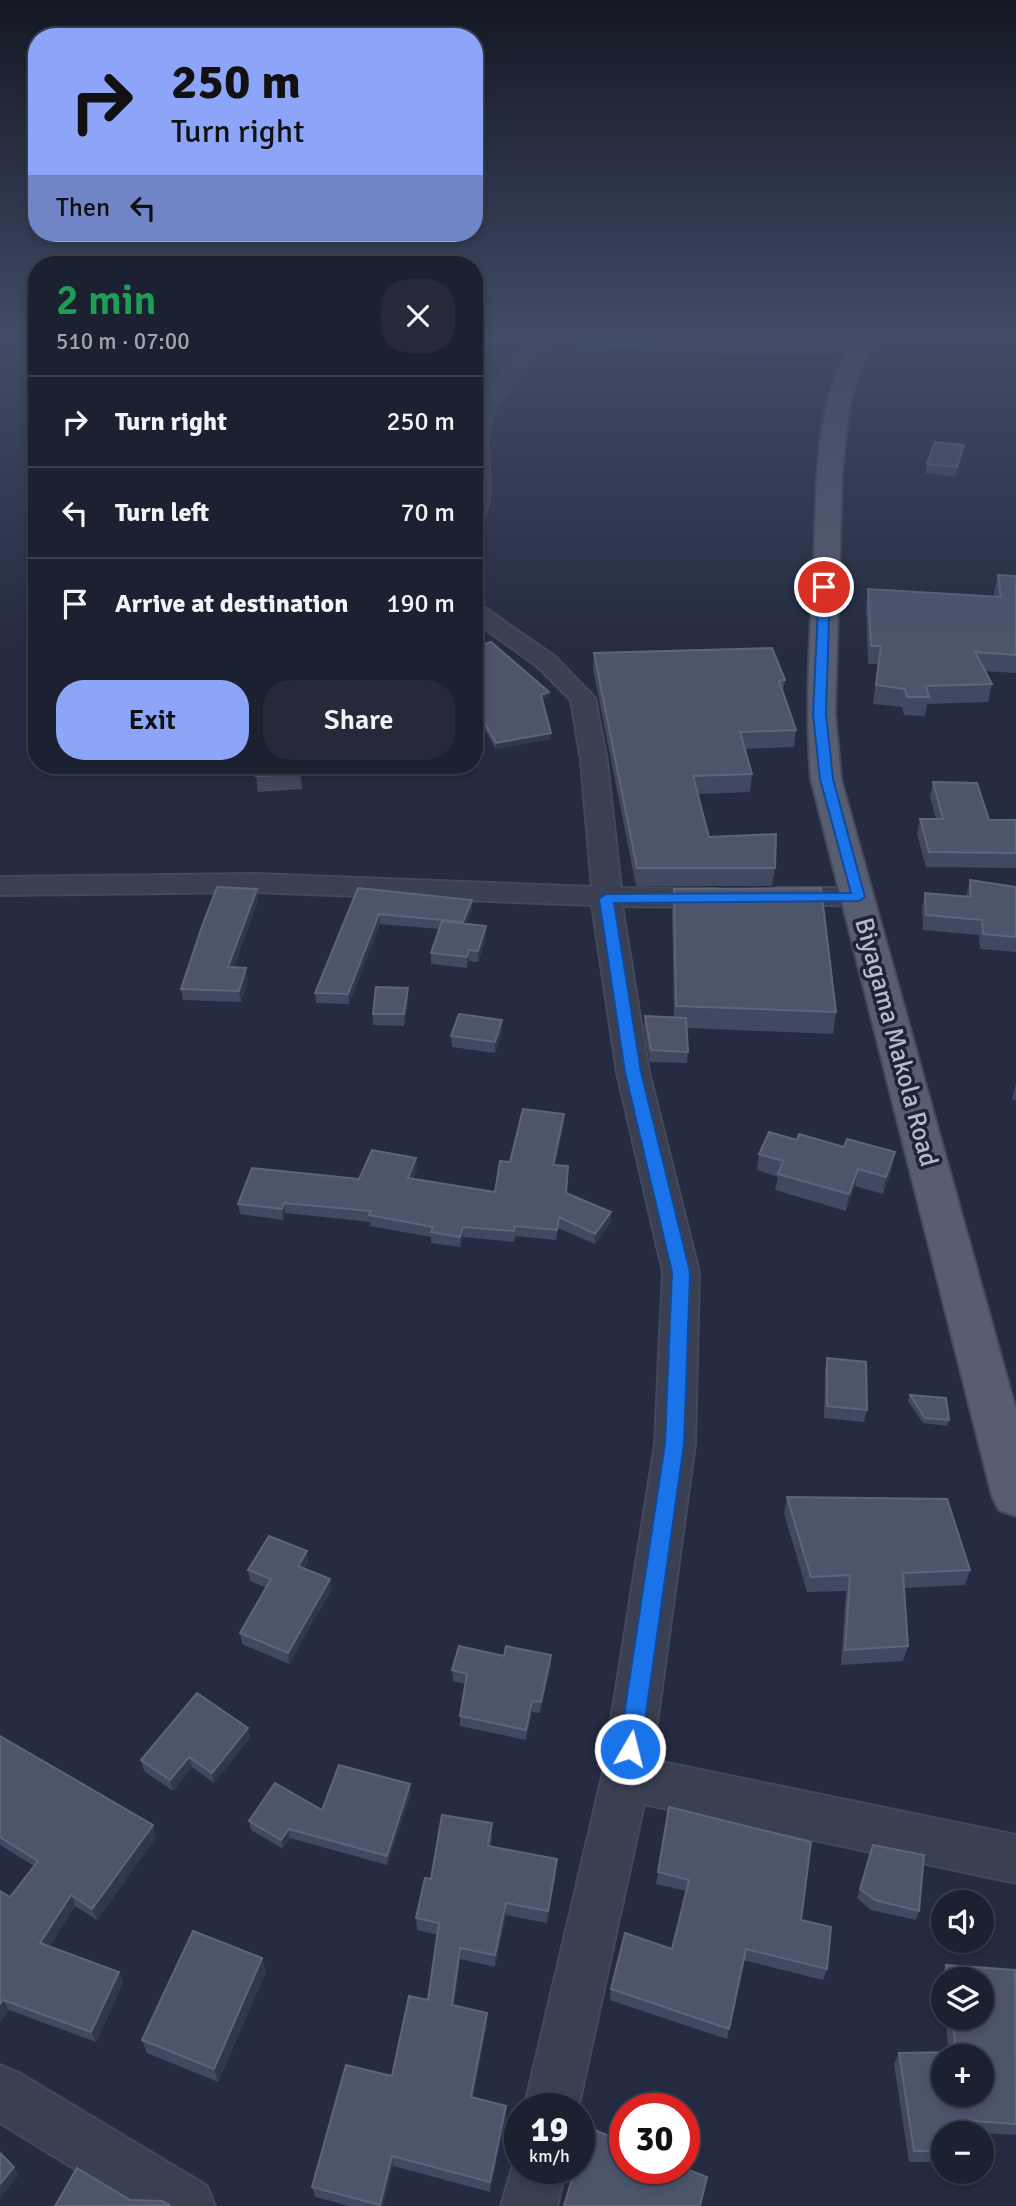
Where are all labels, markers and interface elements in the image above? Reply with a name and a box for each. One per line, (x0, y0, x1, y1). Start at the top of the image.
text: 250 m (171, 52, 301, 112)
icon: right (56, 56, 147, 147)
text: Turn right (171, 112, 304, 151)
icon: left (124, 189, 162, 227)
text: Then (56, 192, 110, 224)
text: 2 min (56, 275, 157, 326)
button: close (381, 279, 455, 353)
text: 510 m · 07:00 (56, 327, 190, 356)
icon: right (56, 403, 94, 441)
text: Turn right (115, 406, 227, 438)
text: 250 m (386, 406, 455, 438)
icon: left (56, 494, 94, 532)
text: Turn left (115, 497, 209, 529)
text: 70 m (400, 497, 455, 529)
pin (794, 557, 854, 617)
icon: arrive (805, 568, 843, 606)
icon: arrive (56, 585, 94, 623)
text: Arrive at destination (115, 588, 348, 620)
text: 190 m (386, 588, 455, 620)
button: Exit (56, 680, 249, 760)
button: Share (263, 680, 455, 760)
street label: Biyagama Makola Road (847, 914, 945, 1170)
position arrow (593, 1712, 667, 1786)
map controls (931, 1890, 994, 2184)
button: sound (931, 1890, 994, 1953)
button: layers (931, 1967, 994, 2030)
button: + (931, 2044, 994, 2107)
speed limit sign: 30 (609, 2093, 700, 2184)
text: 19 (531, 2108, 568, 2151)
button: − (931, 2121, 994, 2184)
text: km/h (529, 2145, 570, 2167)

